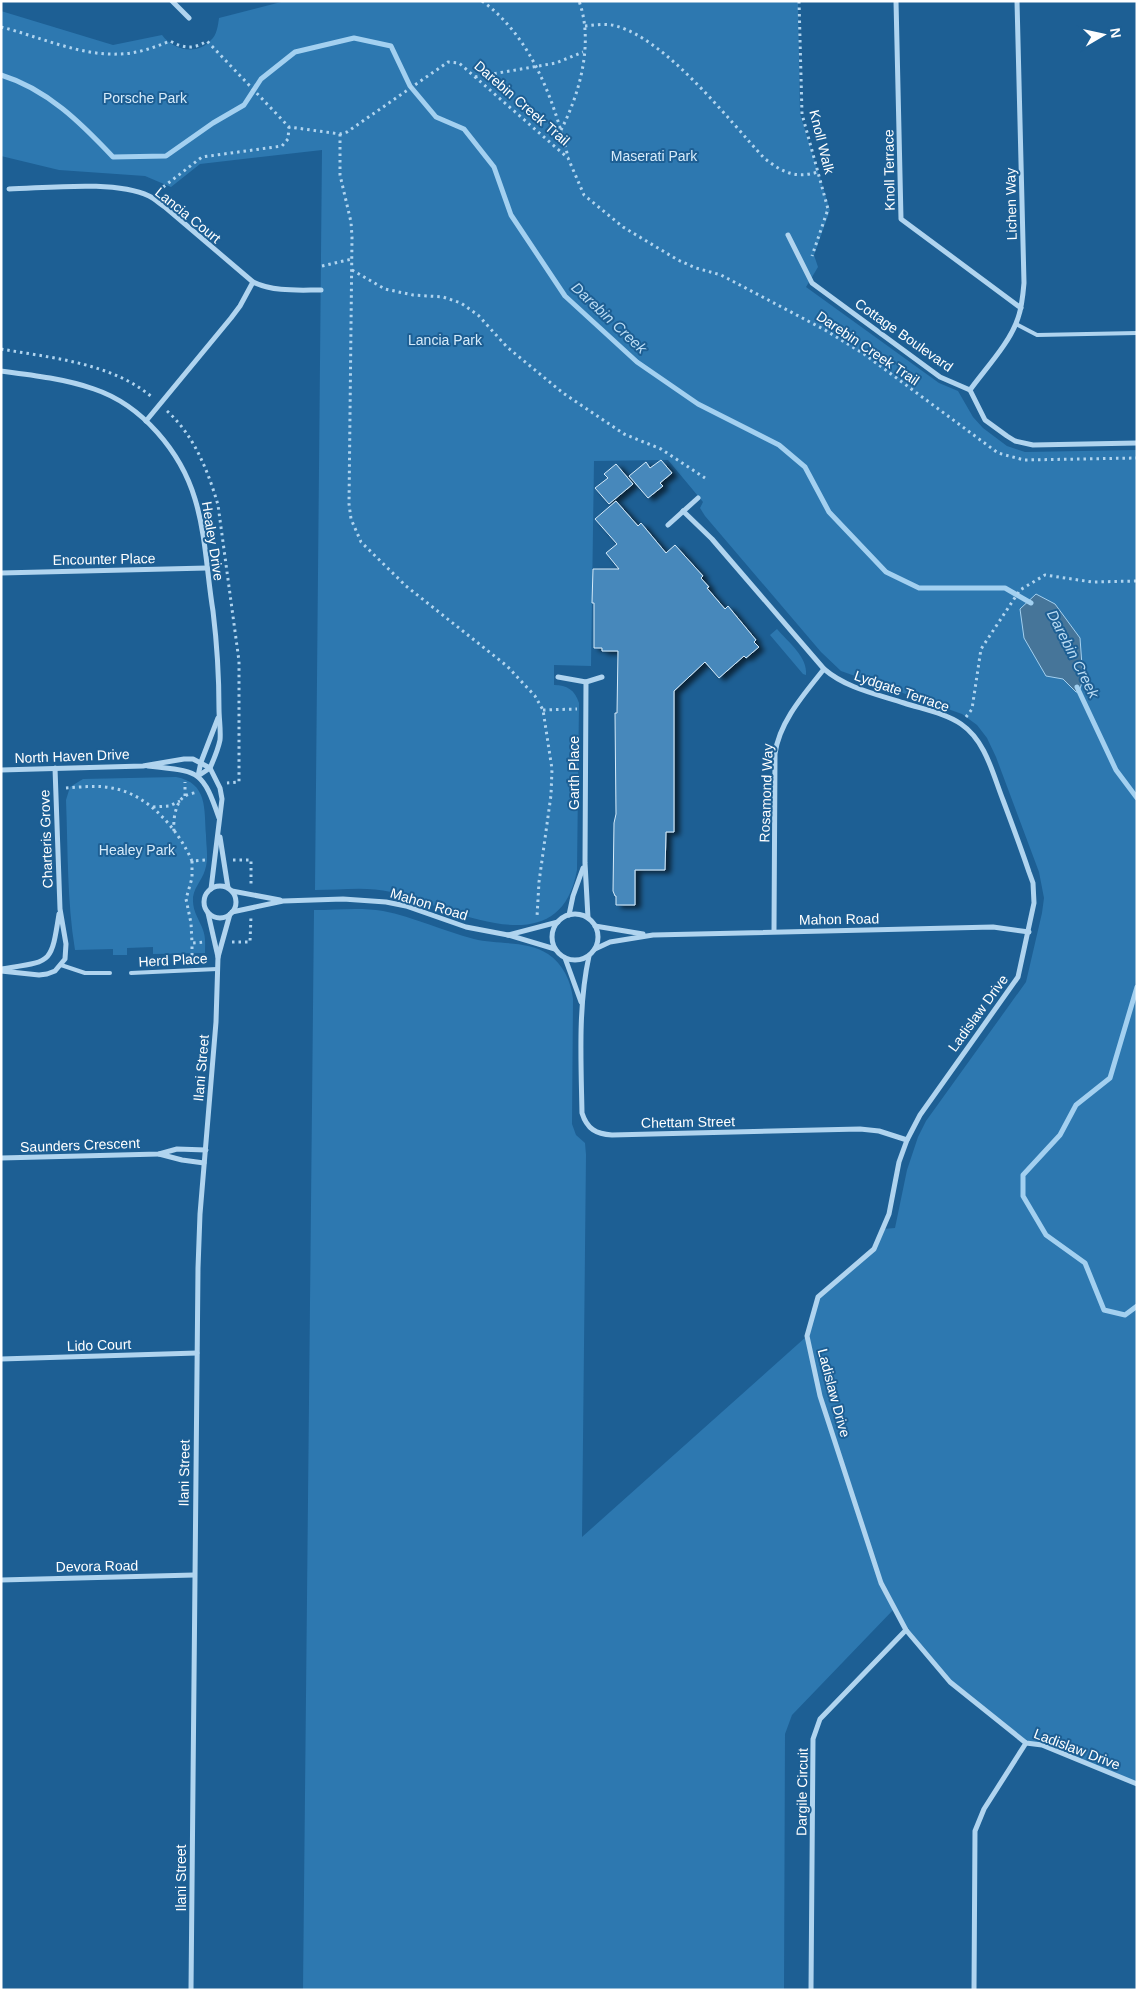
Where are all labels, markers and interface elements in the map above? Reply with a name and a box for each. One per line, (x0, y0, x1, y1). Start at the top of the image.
north arrow (1078, 10, 1128, 60)
text: N (1107, 27, 1125, 39)
street label: Darebin Creek Trail (471, 57, 573, 149)
park label: Porsche Park (103, 90, 188, 106)
street label: Knoll Walk (806, 108, 838, 177)
street label: Knoll Terrace (880, 129, 898, 211)
park label: Maserati Park (611, 148, 698, 164)
street label: Lichen Way (1002, 168, 1020, 240)
street label: Lancia Court (152, 184, 224, 246)
water label: Darebin Creek (568, 278, 652, 358)
street label: Cottage Boulevard (852, 295, 956, 375)
street label: Darebin Creek Trail (814, 308, 922, 388)
park label: Lancia Park (408, 332, 483, 348)
street label: Healey Drive (199, 500, 227, 582)
street label: Encounter Place (53, 550, 156, 568)
water label: Darebin Creek (1044, 607, 1104, 702)
street label: Lydgate Terrace (852, 667, 952, 715)
street label: Garth Place (566, 736, 582, 810)
street label: Rosamond Way (756, 743, 776, 843)
street label: North Haven Drive (14, 746, 130, 766)
street label: Charteris Grove (36, 789, 56, 889)
park label: Healey Park (99, 842, 176, 858)
street label: Mahon Road (388, 885, 470, 923)
street label: Mahon Road (799, 910, 879, 928)
street label: Herd Place (138, 950, 208, 970)
street label: Ladislaw Drive (945, 971, 1011, 1055)
street label: Ilani Street (190, 1034, 212, 1102)
street label: Chettam Street (641, 1113, 735, 1131)
street label: Saunders Crescent (20, 1135, 140, 1155)
street label: Lido Court (66, 1336, 132, 1354)
street label: Ladislaw Drive (814, 1347, 854, 1439)
street label: Ilani Street (175, 1439, 193, 1507)
street label: Devora Road (56, 1557, 138, 1575)
street label: Ladislaw Drive (1032, 1725, 1123, 1773)
street label: Dargile Circuit (793, 1748, 811, 1836)
street label: Ilani Street (173, 1844, 189, 1911)

